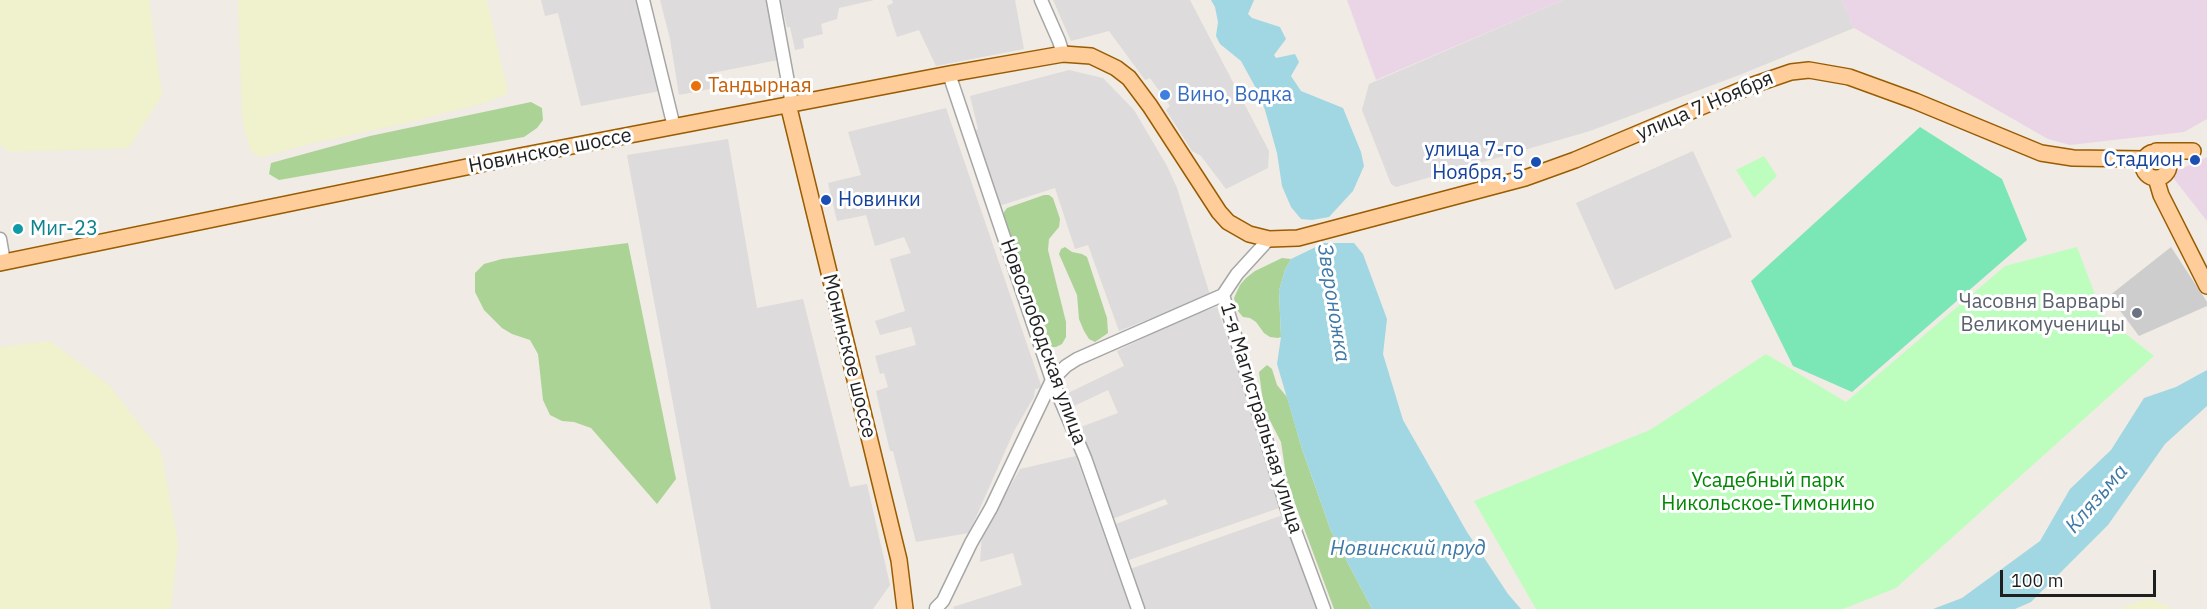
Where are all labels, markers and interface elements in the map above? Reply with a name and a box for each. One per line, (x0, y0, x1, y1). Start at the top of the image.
street label: улица 7 Ноября (1633, 66, 1777, 146)
place label: Тандырная (708, 74, 812, 98)
marker: Тандырная (689, 79, 703, 93)
place label: Вино, Водка (1177, 83, 1292, 107)
marker: Вино, Водка (1158, 88, 1172, 102)
street label: Новинское шоссе (466, 123, 634, 179)
place label: улица 7-го Ноября, 5 (1424, 138, 1524, 185)
place label: Стадион (2104, 148, 2183, 172)
marker: Стадион (2188, 153, 2202, 167)
marker: улица 7-го Ноября, 5 (1529, 155, 1543, 169)
place label: Новинки (838, 188, 921, 212)
marker: Новинки (819, 193, 833, 207)
place label: Миг-23 (30, 217, 98, 241)
marker: Миг-23 (11, 222, 25, 236)
street label: Новослободская улица (995, 236, 1091, 448)
water label: Звероножка (1311, 242, 1355, 364)
street label: Монинское шоссе (817, 271, 881, 441)
place label: Часовня Варвары Великомученицы (1959, 290, 2125, 337)
street label: 1-я Магистральная улица (1214, 300, 1308, 536)
marker: Часовня Варвары Великомученицы (2130, 306, 2144, 320)
water label: Клязьма (2060, 460, 2134, 538)
park label: Усадебный парк Никольское-Тимонино (1661, 469, 1875, 516)
water label: Новинский пруд (1330, 536, 1486, 562)
scale bar (2003, 558, 2159, 596)
text: 100 m (2011, 569, 2063, 592)

